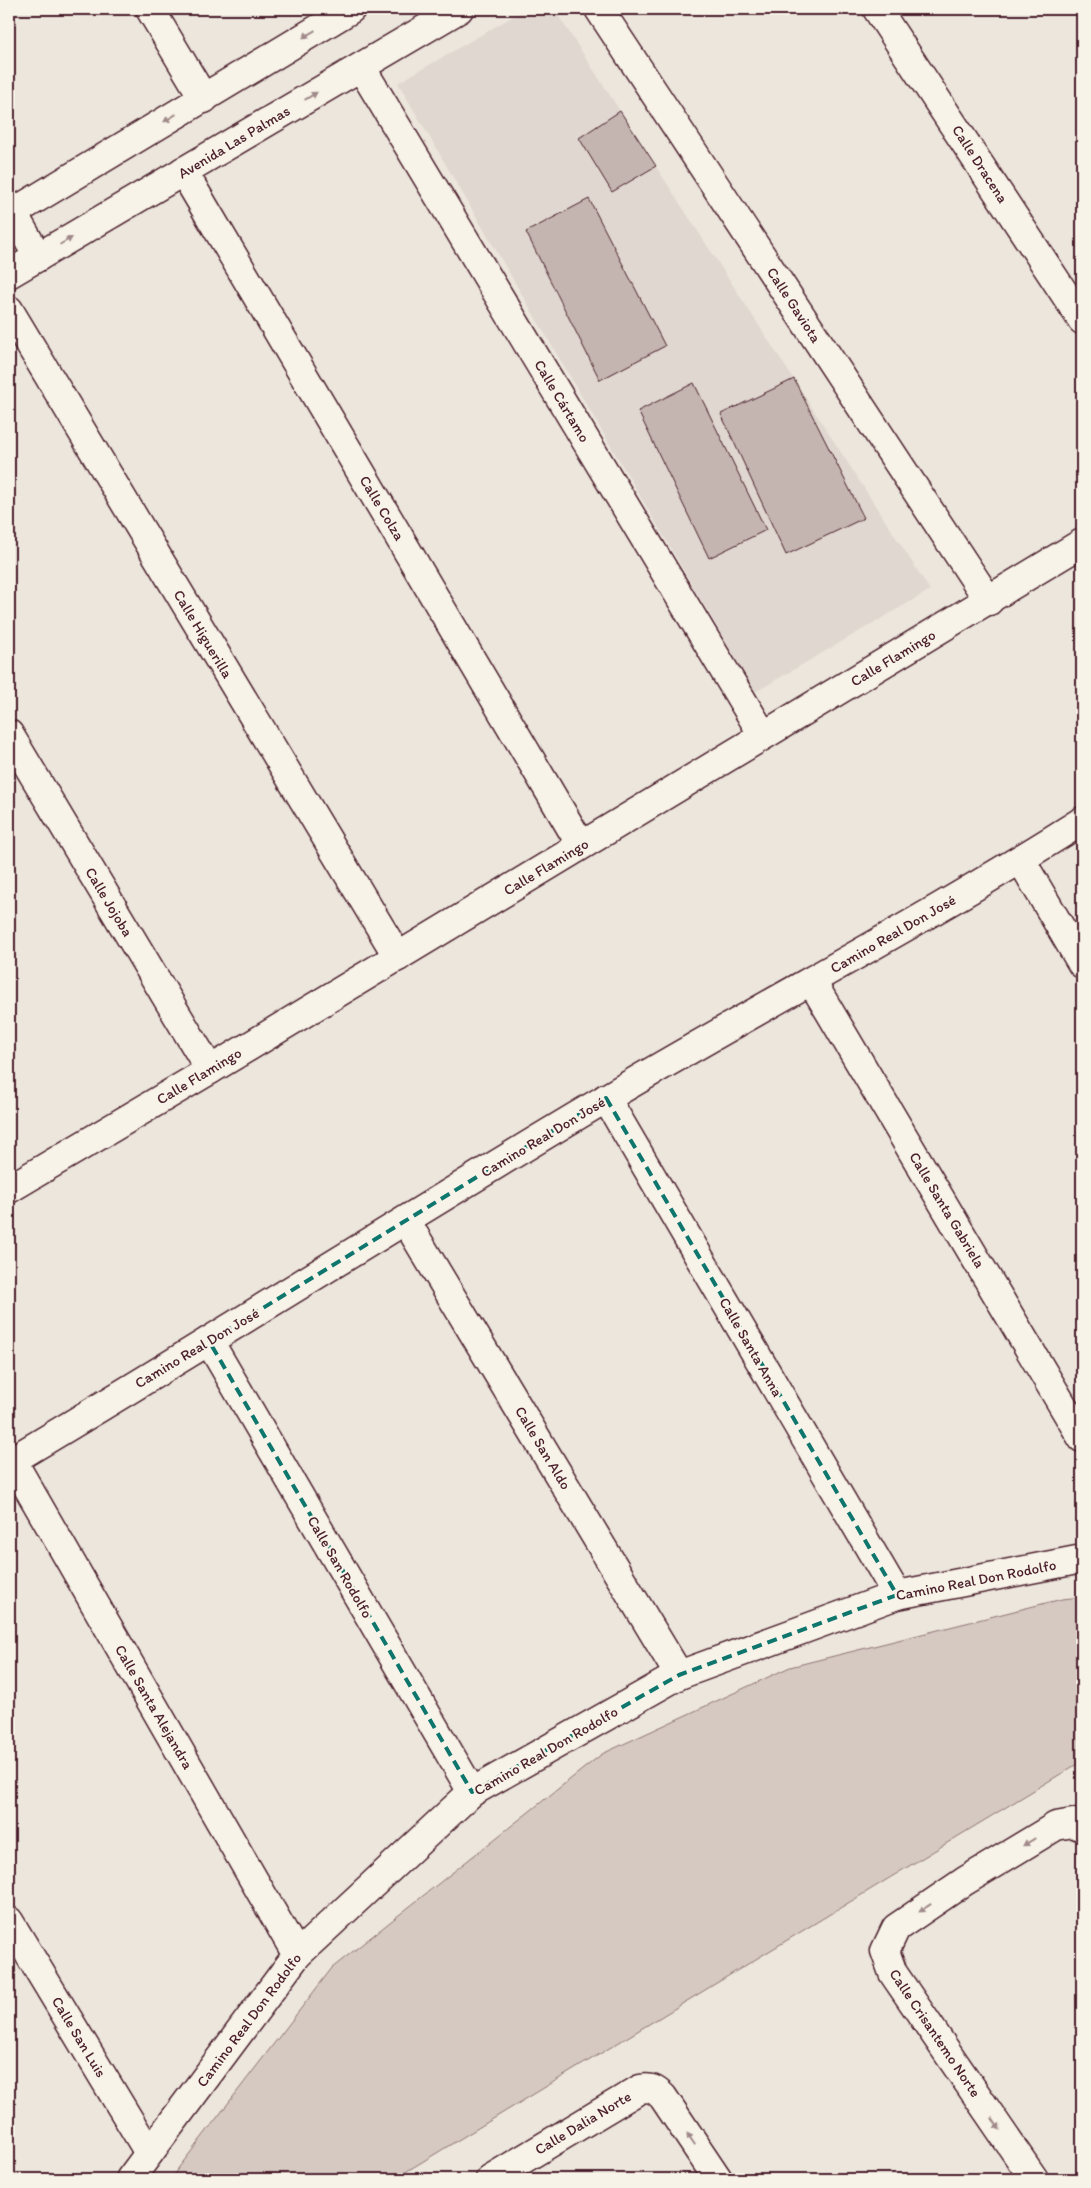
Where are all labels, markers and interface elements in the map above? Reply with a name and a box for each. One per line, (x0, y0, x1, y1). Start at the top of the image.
one-way arrow (303, 30, 316, 39)
one-way arrow (304, 92, 319, 100)
street label: Avenida Las Palmas (175, 101, 293, 183)
one-way arrow (164, 114, 177, 123)
street label: Calle Dracena (948, 122, 1012, 207)
one-way arrow (59, 236, 72, 245)
street label: Calle Gaviota (763, 264, 825, 346)
street label: Calle Cártamo (530, 356, 594, 446)
street label: Calle Colza (356, 472, 409, 544)
street label: Calle Higuerilla (170, 587, 237, 682)
street label: Calle Flamingo (847, 626, 939, 690)
street label: Calle Flamingo (500, 835, 592, 899)
street label: Calle Jojoba (81, 864, 137, 940)
street label: Camino Real Don José (827, 891, 959, 977)
street label: Calle Flamingo (153, 1044, 245, 1108)
street label: Camino Real Don José (478, 1093, 608, 1181)
street label: Calle Santa Gabriela (905, 1149, 989, 1272)
street label: Calle Santa Anna (715, 1294, 787, 1400)
street label: Camino Real Don José (132, 1304, 262, 1392)
street label: Calle San Aldo (511, 1403, 575, 1493)
street label: Calle San Rodolfo (303, 1513, 377, 1621)
street label: Camino Real Don Rodolfo (894, 1556, 1058, 1604)
street label: Calle Santa Alejandra (111, 1642, 197, 1773)
street label: Camino Real Don Rodolfo (471, 1702, 621, 1800)
one-way arrow (1023, 1837, 1036, 1846)
one-way arrow (918, 1903, 932, 1913)
street label: Camino Real Don Rodolfo (193, 1949, 305, 2091)
street label: Calle Crisantemo Norte (885, 1965, 985, 2101)
street label: Calle San Luis (48, 1993, 110, 2081)
street label: Calle Dalia Norte (532, 2087, 634, 2159)
one-way arrow (991, 2117, 1001, 2130)
one-way arrow (686, 2132, 696, 2146)

